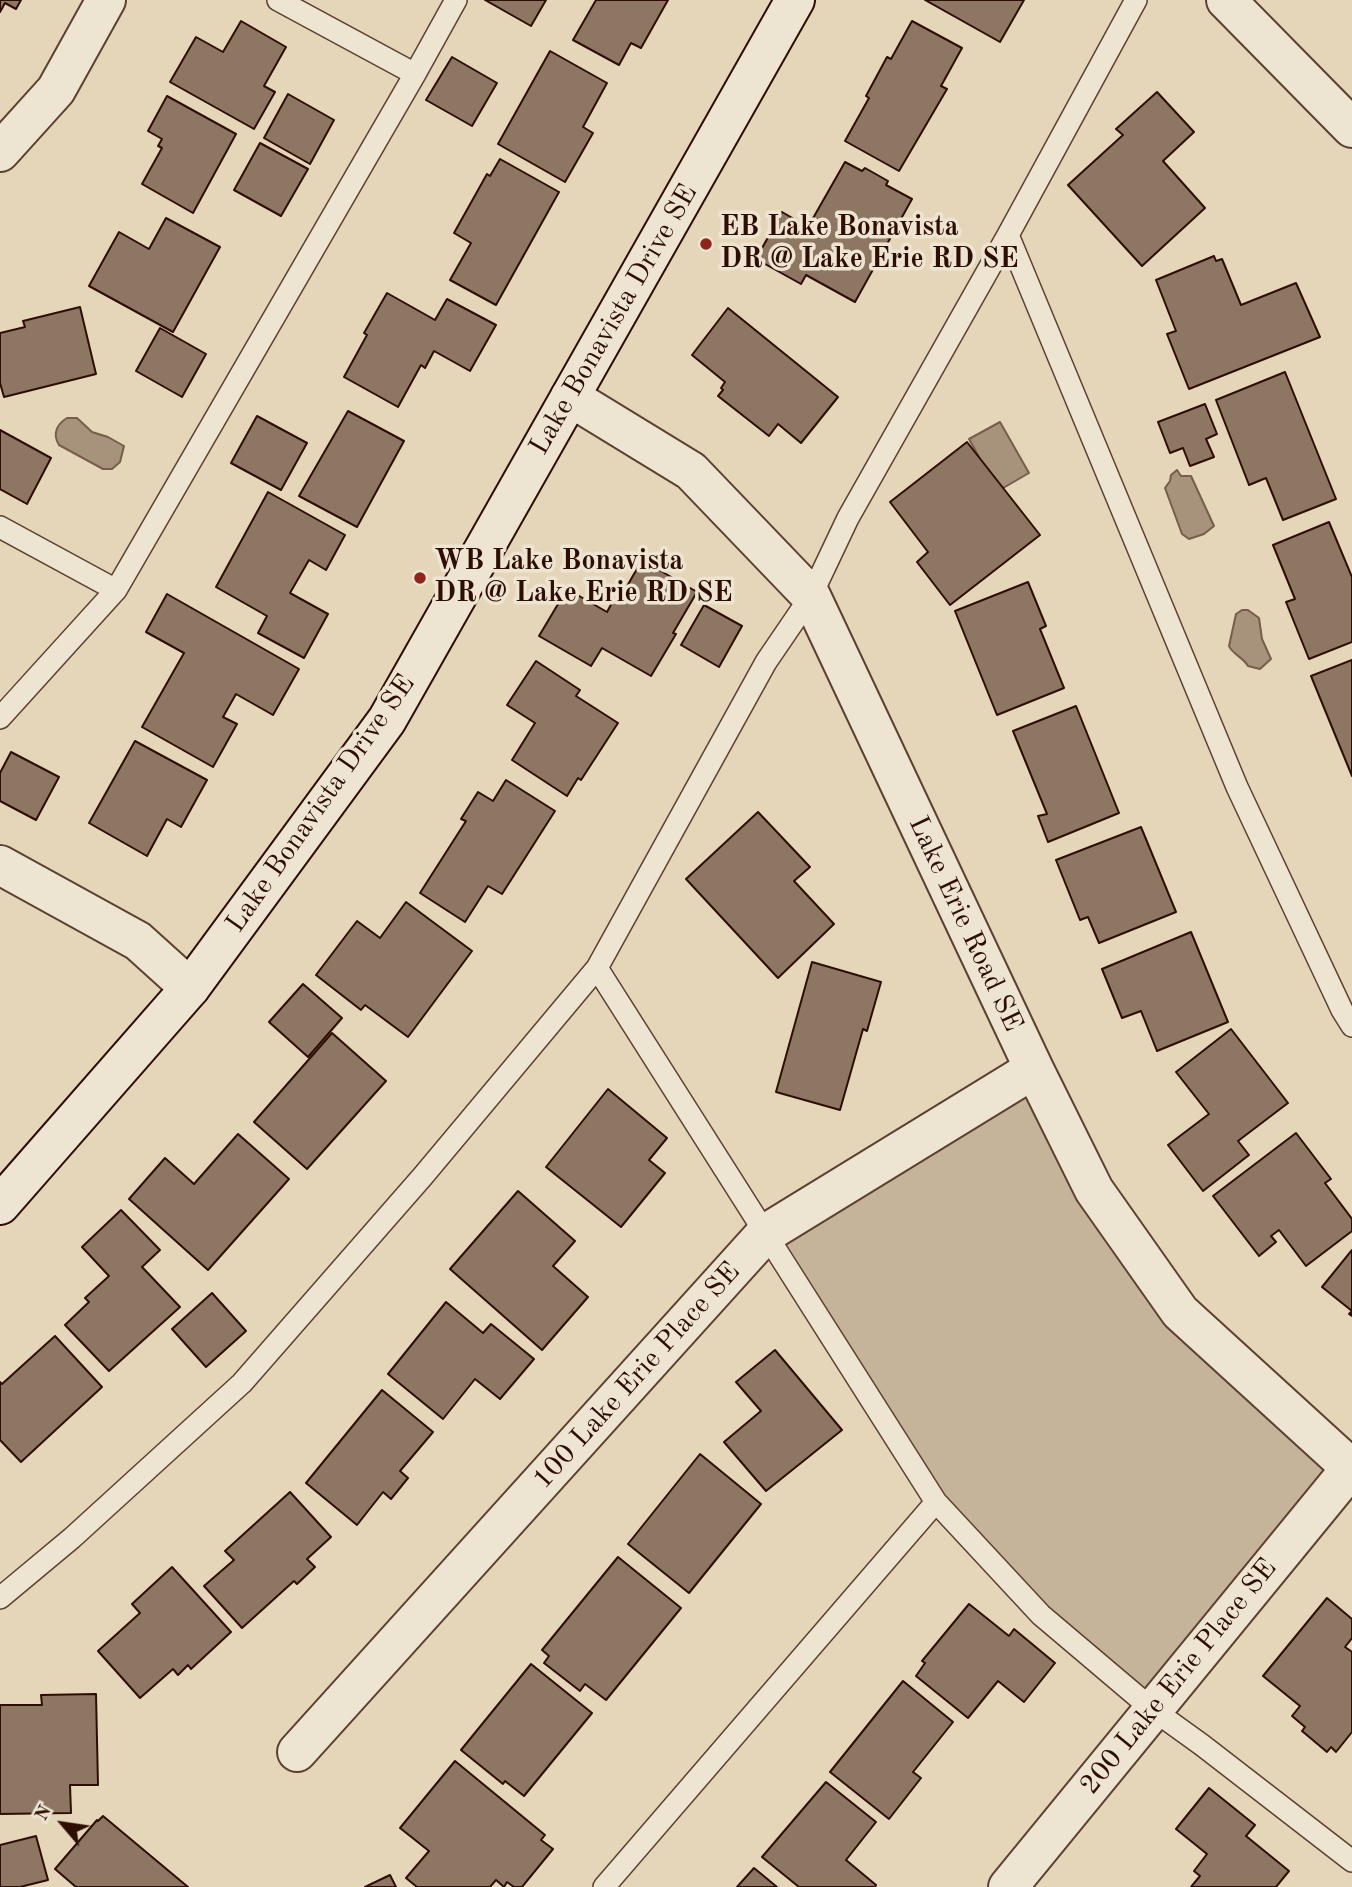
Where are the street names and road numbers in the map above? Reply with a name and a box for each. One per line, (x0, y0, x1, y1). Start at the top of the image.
street label: Lake Bonavista Drive SE (523, 179, 705, 461)
street label: Lake Bonavista Drive SE (219, 669, 423, 939)
street label: Lake Erie Road SE (900, 811, 1030, 1037)
street label: 100 Lake Erie Place SE (526, 1256, 748, 1496)
street label: 200 Lake Erie Place SE (1074, 1552, 1284, 1802)

